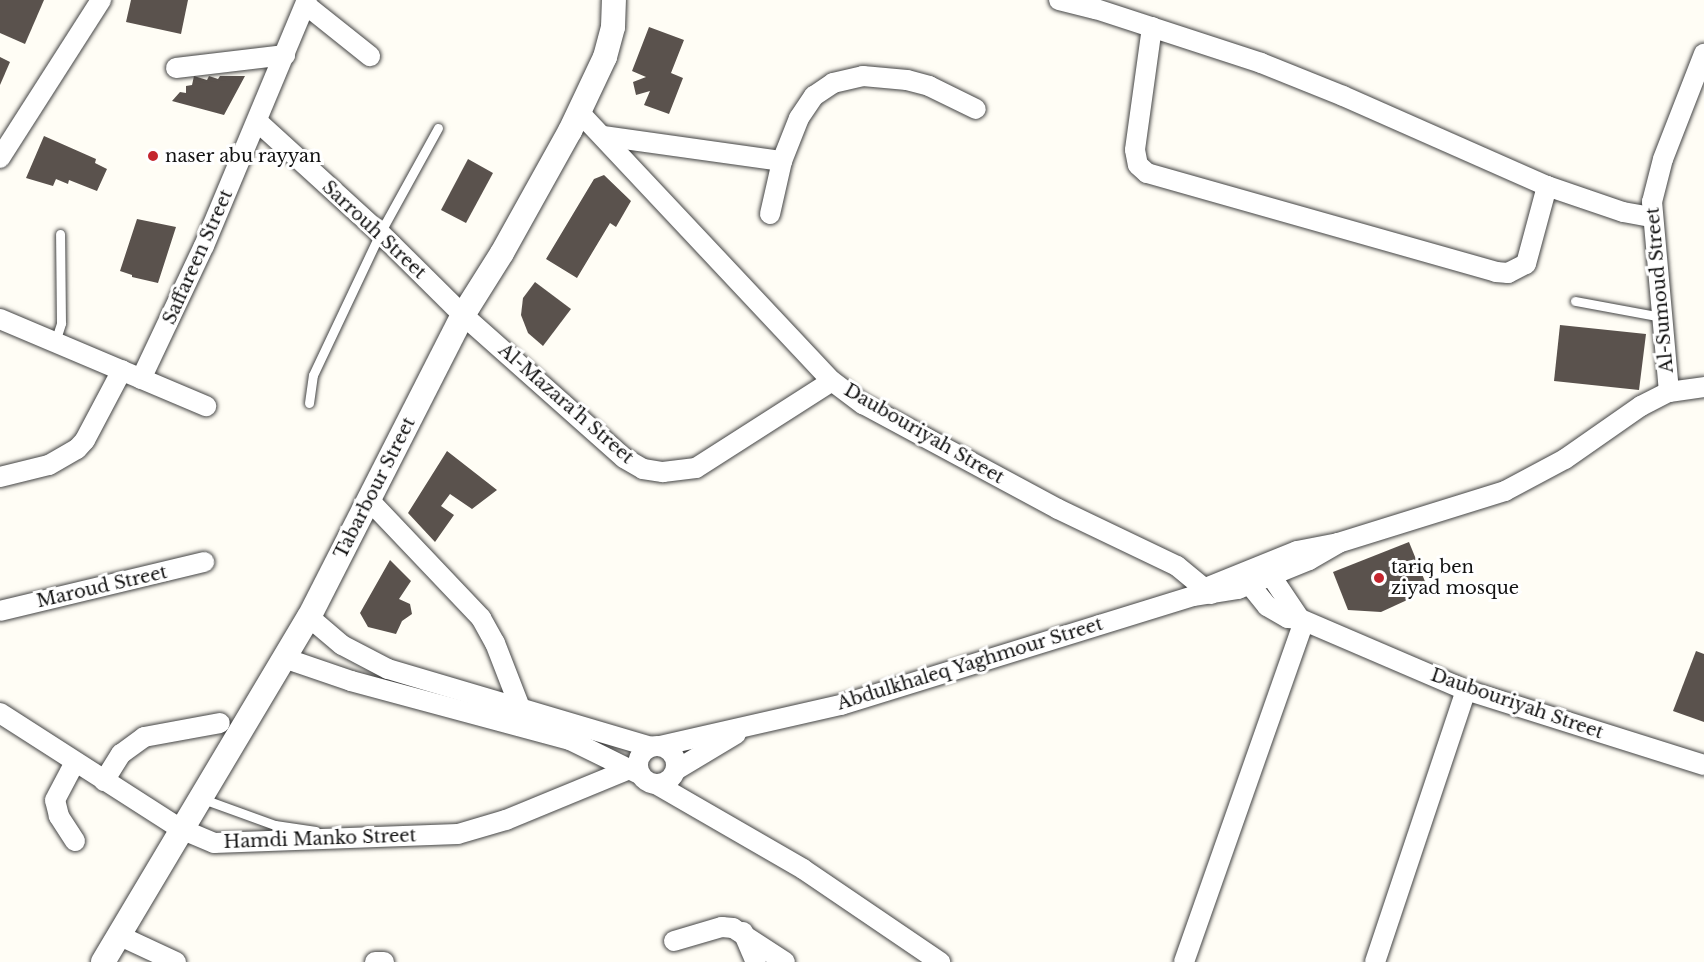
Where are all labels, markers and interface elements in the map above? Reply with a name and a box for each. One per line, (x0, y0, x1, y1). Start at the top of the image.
place label: naser abu rayyan (165, 145, 322, 167)
marker: naser abu rayyan (146, 149, 160, 163)
street label: Sarrouh Street (318, 176, 430, 284)
street label: Saffareen Street (159, 186, 237, 328)
street label: Al-Sumoud Street (1642, 206, 1678, 374)
street label: Al-Mazara’h Street (494, 339, 638, 469)
street label: Daubouriyah Street (840, 379, 1008, 489)
street label: Tabarbour Street (330, 413, 420, 563)
place label: tariq ben ziyad mosque (1391, 557, 1519, 600)
street label: Maroud Street (35, 561, 169, 613)
marker: tariq ben ziyad mosque (1372, 571, 1386, 585)
street label: Abdulkhaleq Yaghmour Street (834, 613, 1106, 715)
street label: Daubouriyah Street (1428, 664, 1606, 744)
street label: Hamdi Manko Street (223, 825, 417, 853)

